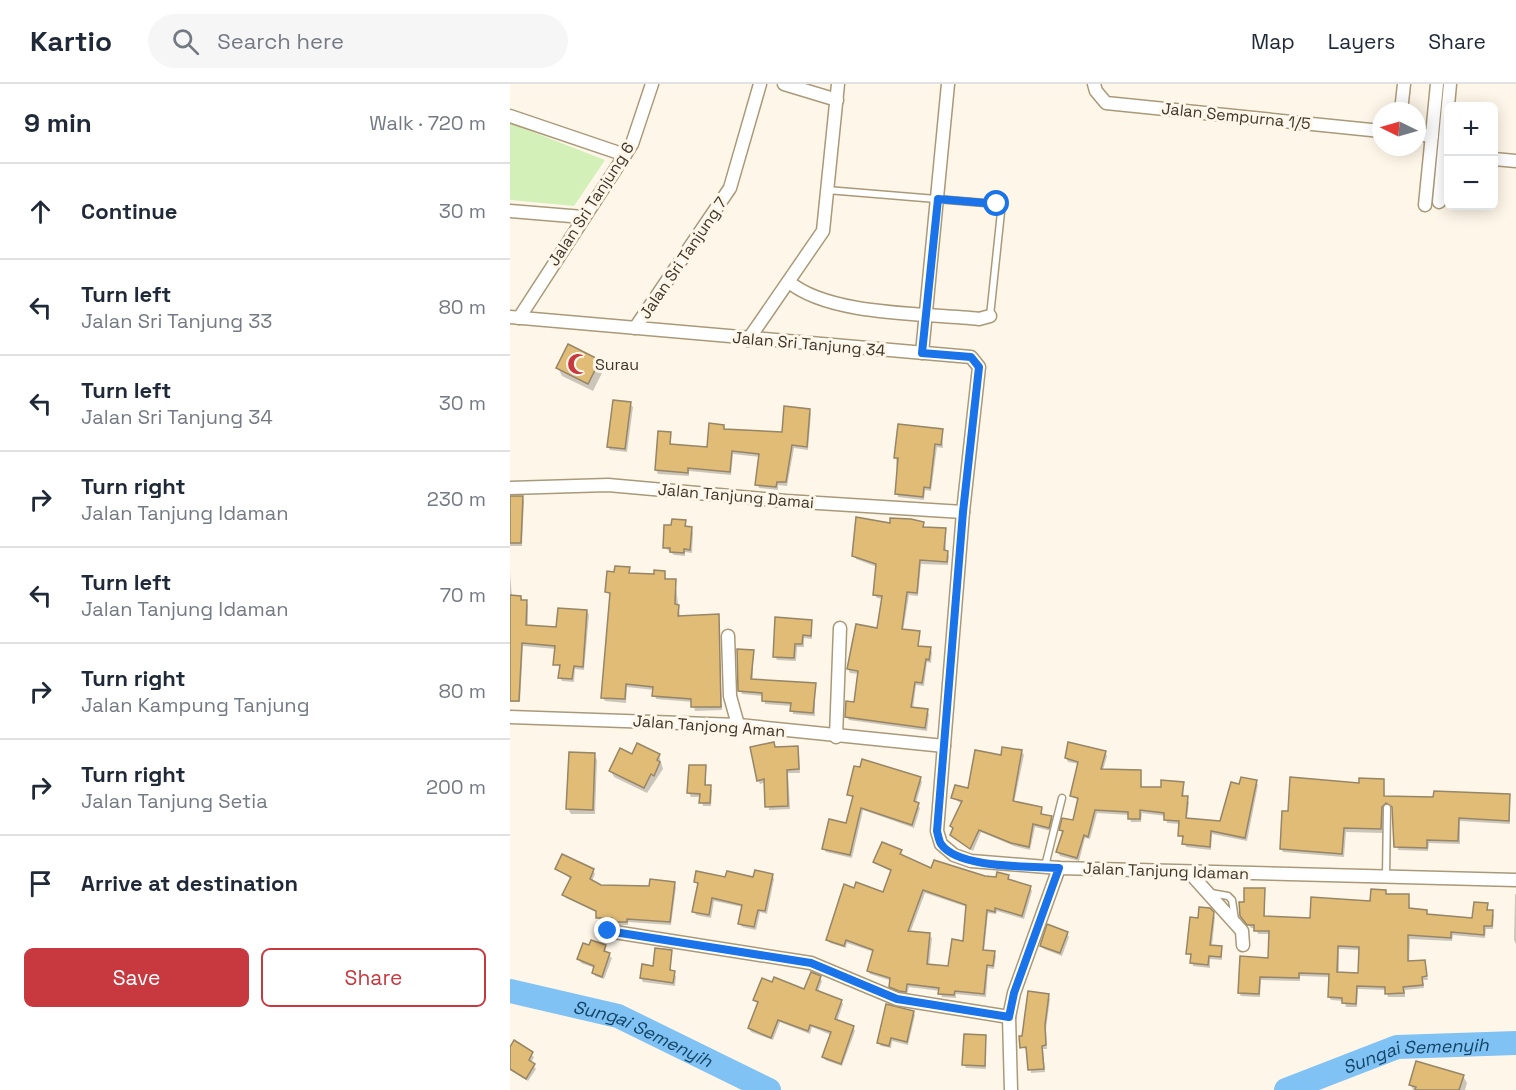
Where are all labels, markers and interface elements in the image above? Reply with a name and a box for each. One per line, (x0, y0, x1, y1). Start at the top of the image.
search box (148, 14, 568, 68)
text: Kartio (30, 23, 112, 59)
icon: search (169, 25, 202, 58)
text: Search here (217, 27, 344, 55)
text: Map (1251, 28, 1295, 55)
text: Layers (1328, 28, 1395, 55)
text: Share (1428, 28, 1486, 55)
street label: Jalan Sempurna 1/5 (1160, 98, 1312, 134)
north arrow (1372, 102, 1426, 156)
map controls (1444, 102, 1498, 210)
button: + (1444, 102, 1498, 156)
text: 9 min (24, 106, 92, 140)
text: Walk · 720 m (369, 110, 486, 136)
street label: Jalan Sri Tanjung 6 (543, 138, 639, 270)
button: − (1444, 156, 1498, 210)
route start (983, 190, 1009, 216)
street label: Jalan Sri Tanjung 7 (634, 193, 732, 323)
icon: ahead (24, 195, 57, 228)
text: Continue (81, 197, 177, 225)
text: 30 m (439, 198, 486, 224)
text: Turn left (81, 280, 171, 308)
icon: left (24, 291, 57, 324)
text: 80 m (438, 294, 486, 320)
text: Jalan Sri Tanjung 33 (81, 308, 272, 334)
street label: Jalan Sri Tanjung 34 (732, 327, 886, 361)
mosque icon: Surau (566, 352, 590, 376)
place label: Surau (595, 354, 639, 375)
text: Turn left (81, 376, 171, 404)
icon: left (24, 387, 57, 420)
text: 30 m (439, 390, 486, 416)
text: Jalan Sri Tanjung 34 (81, 404, 273, 430)
text: Turn right (81, 472, 186, 500)
street label: Jalan Tanjung Damai (657, 479, 815, 513)
icon: right (24, 483, 57, 516)
text: 230 m (427, 486, 486, 512)
text: Jalan Tanjung Idaman (81, 500, 289, 526)
text: Turn left (81, 568, 171, 596)
icon: left (24, 579, 57, 612)
text: 70 m (440, 582, 486, 608)
text: Jalan Tanjung Idaman (81, 596, 289, 622)
text: Turn right (81, 664, 186, 692)
icon: right (24, 675, 57, 708)
text: 80 m (438, 678, 486, 704)
text: Jalan Kampung Tanjung (81, 692, 309, 718)
street label: Jalan Tanjong Aman (632, 710, 786, 742)
text: Turn right (81, 760, 186, 788)
icon: right (24, 771, 57, 804)
text: 200 m (426, 774, 486, 800)
text: Jalan Tanjung Setia (81, 788, 268, 814)
street label: Jalan Tanjung Idaman (1083, 858, 1249, 884)
icon: arrive (24, 867, 57, 900)
text: Arrive at destination (81, 869, 298, 897)
route end (594, 917, 620, 943)
button: Save (24, 948, 249, 1007)
button: Share (261, 948, 486, 1007)
water label: Sungai Semenyih (571, 995, 717, 1072)
water label: Sungai Semenyih (1339, 1032, 1490, 1079)

